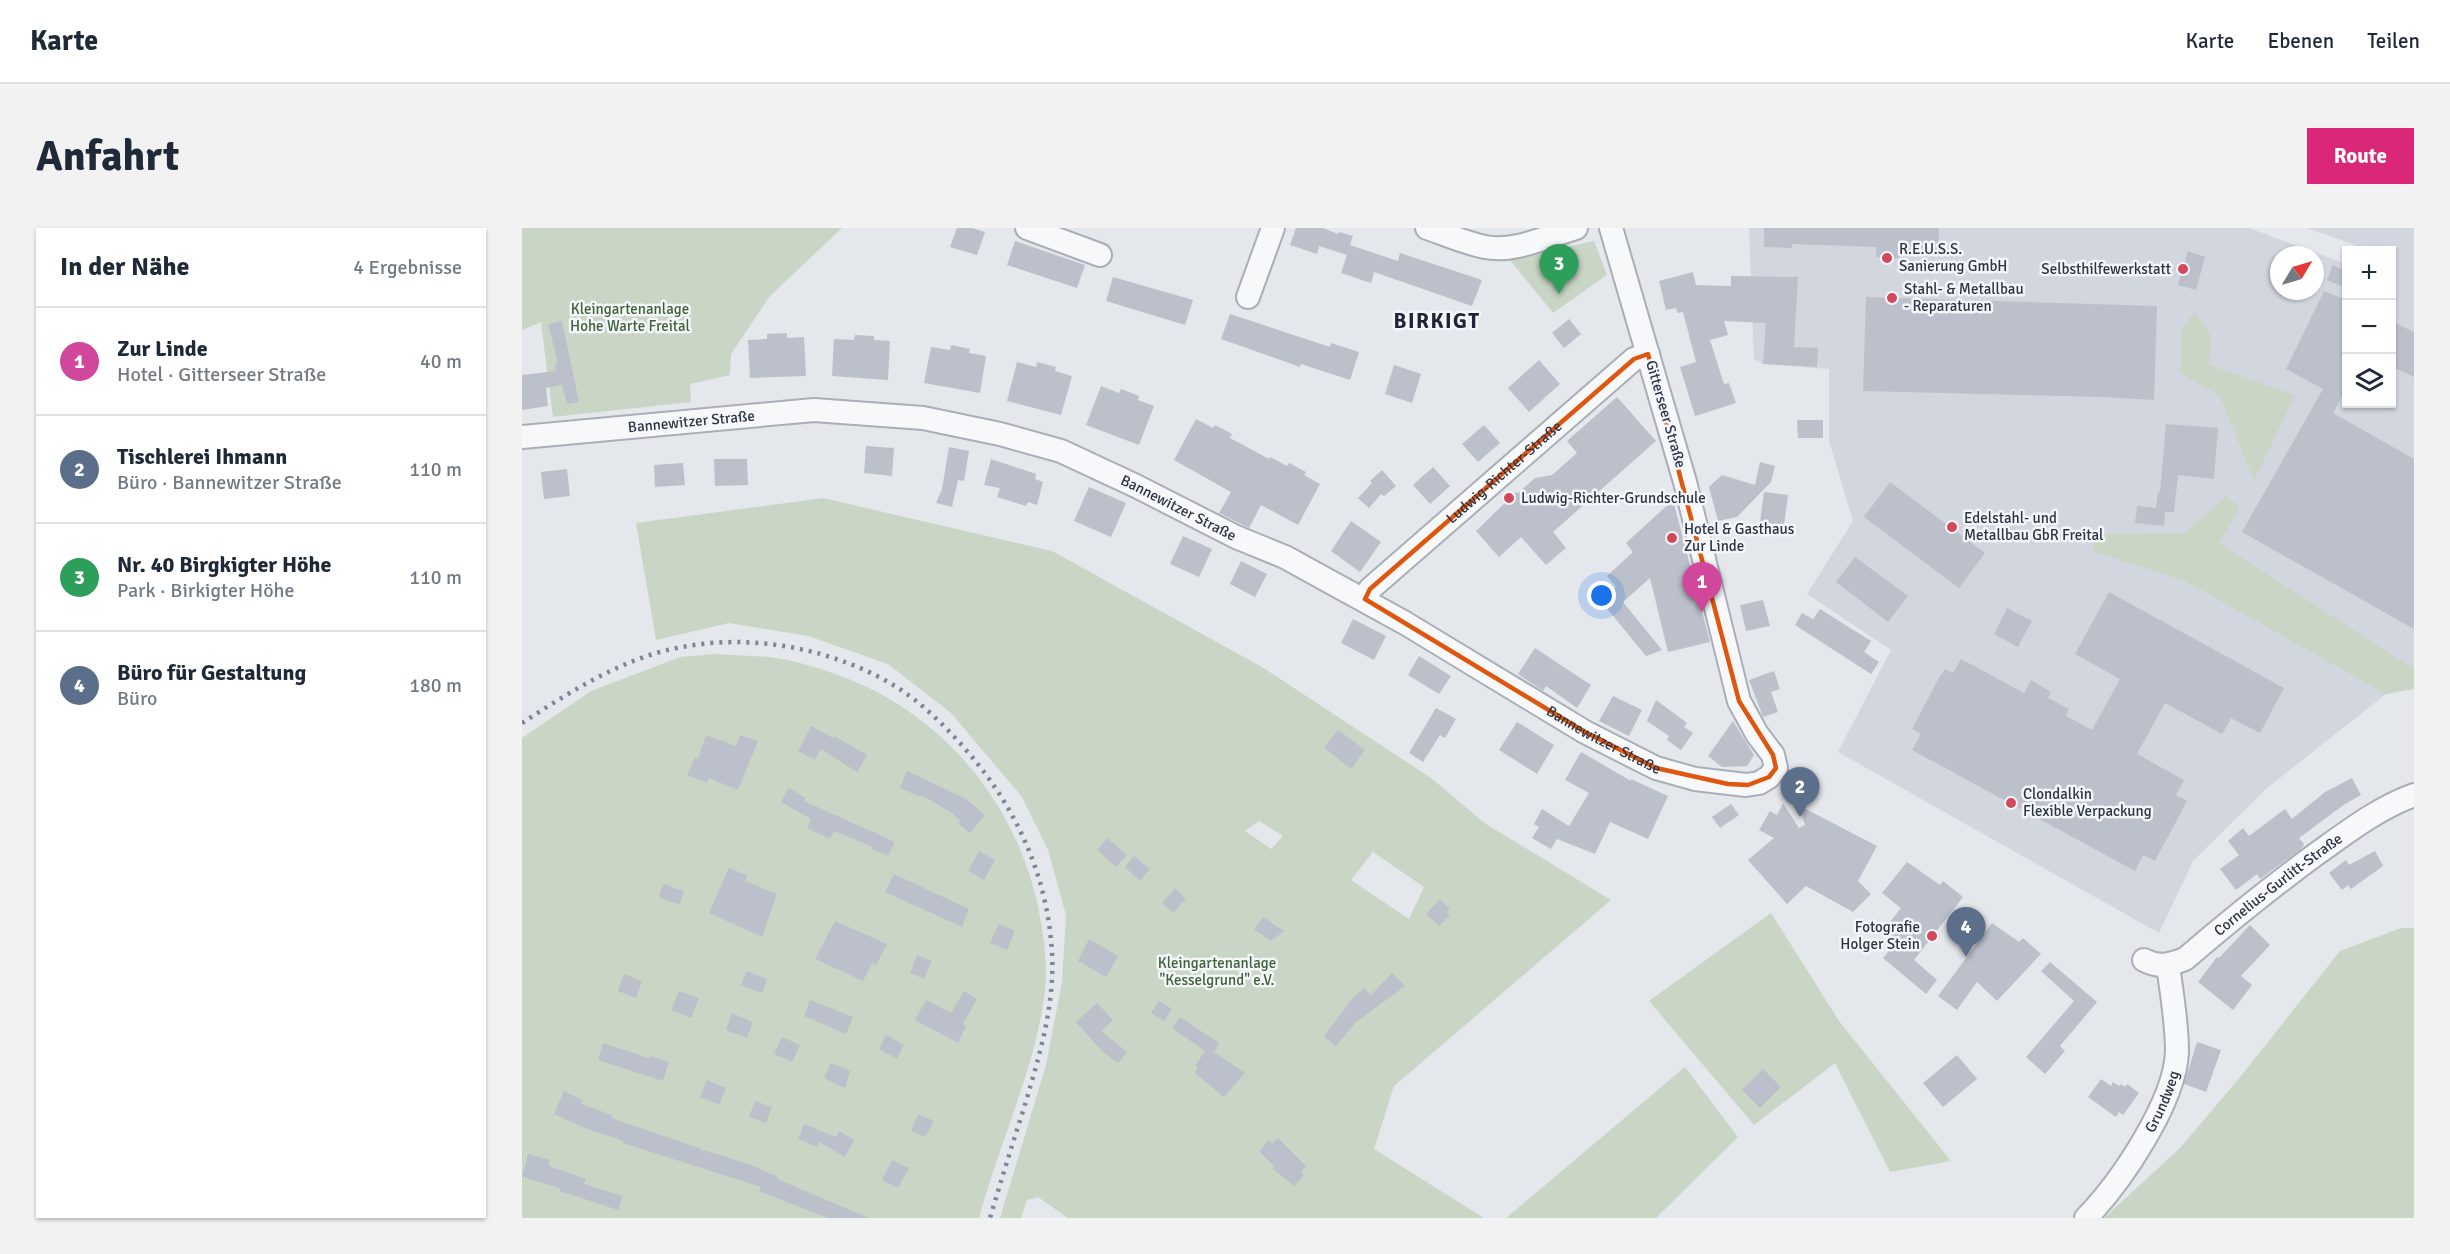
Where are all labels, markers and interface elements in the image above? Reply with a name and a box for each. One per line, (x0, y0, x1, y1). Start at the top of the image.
text: Karte (30, 24, 98, 58)
text: Karte (2185, 28, 2234, 54)
text: Ebenen (2267, 28, 2334, 54)
text: Teilen (2367, 28, 2420, 54)
button: Route (2307, 128, 2414, 184)
text: Anfahrt (36, 131, 179, 182)
place label: R.E.U.S.S. Sanierung GmbH (1899, 240, 2007, 275)
pin: 3 (1540, 244, 1578, 294)
north arrow (2270, 246, 2324, 300)
map controls (2342, 246, 2396, 408)
button: + (2342, 246, 2396, 300)
text: In der Nähe (60, 251, 190, 283)
marker: R.E.U.S.S. Sanierung GmbH (1880, 251, 1894, 265)
text: 4 Ergebnisse (353, 255, 462, 280)
place label: Selbsthilfewerkstatt (2041, 260, 2171, 278)
marker: Selbsthilfewerkstatt (2176, 262, 2190, 276)
place label: Stahl- & Metallbau - Reparaturen (1904, 280, 2024, 315)
marker: Stahl- & Metallbau - Reparaturen (1885, 291, 1899, 305)
park label: Kleingartenanlage Hohe Warte Freital (570, 300, 690, 335)
button: − (2342, 300, 2396, 354)
district label: BIRKIGT (1393, 308, 1481, 334)
text: Zur Linde (117, 335, 208, 362)
text: 1 (74, 349, 85, 374)
text: 40 m (420, 349, 462, 374)
button: layers (2342, 354, 2396, 408)
street label: Gitterseer Straße (1642, 358, 1690, 470)
text: Hotel · Gitterseer Straße (117, 362, 326, 387)
street label: Bannewitzer Straße (627, 407, 755, 436)
street label: Ludwig-Richter-Straße (1443, 417, 1565, 527)
text: Tischlerei Ihmann (117, 443, 287, 470)
text: 2 (74, 457, 85, 482)
text: 110 m (409, 457, 462, 482)
text: Büro · Bannewitzer Straße (117, 470, 342, 495)
street label: Bannewitzer Straße (1118, 471, 1239, 545)
place label: Ludwig-Richter-Grundschule (1521, 489, 1706, 507)
marker: Ludwig-Richter-Grundschule (1502, 491, 1516, 505)
place label: Edelstahl- und Metallbau GbR Freital (1964, 509, 2103, 544)
place label: Hotel & Gasthaus Zur Linde (1684, 520, 1795, 555)
marker: Edelstahl- und Metallbau GbR Freital (1945, 520, 1959, 534)
marker: Hotel & Gasthaus Zur Linde (1665, 531, 1679, 545)
text: Nr. 40 Birgkigter Höhe (117, 551, 331, 578)
pin: 1 (1682, 562, 1722, 612)
text: 3 (74, 565, 85, 590)
text: 110 m (409, 565, 462, 590)
text: Park · Birkigter Höhe (117, 578, 294, 603)
your location (1587, 581, 1616, 610)
text: Büro für Gestaltung (117, 659, 306, 686)
text: 4 (74, 673, 85, 698)
text: 180 m (409, 673, 462, 698)
text: Büro (117, 686, 157, 711)
street label: Bannewitzer Straße (1543, 702, 1663, 778)
pin: 2 (1780, 768, 1820, 817)
place label: Clondalkin Flexible Verpackung (2023, 785, 2152, 820)
marker: Clondalkin Flexible Verpackung (2004, 796, 2018, 810)
street label: Cornelius-Gurlitt-Straße (2210, 829, 2346, 940)
pin: 4 (1946, 908, 1986, 957)
place label: Fotografie Holger Stein (1840, 918, 1920, 953)
marker: Fotografie Holger Stein (1925, 929, 1939, 943)
park label: Kleingartenanlage "Kesselgrund" e.V. (1158, 954, 1276, 989)
street label: Grundweg (2141, 1069, 2183, 1136)

